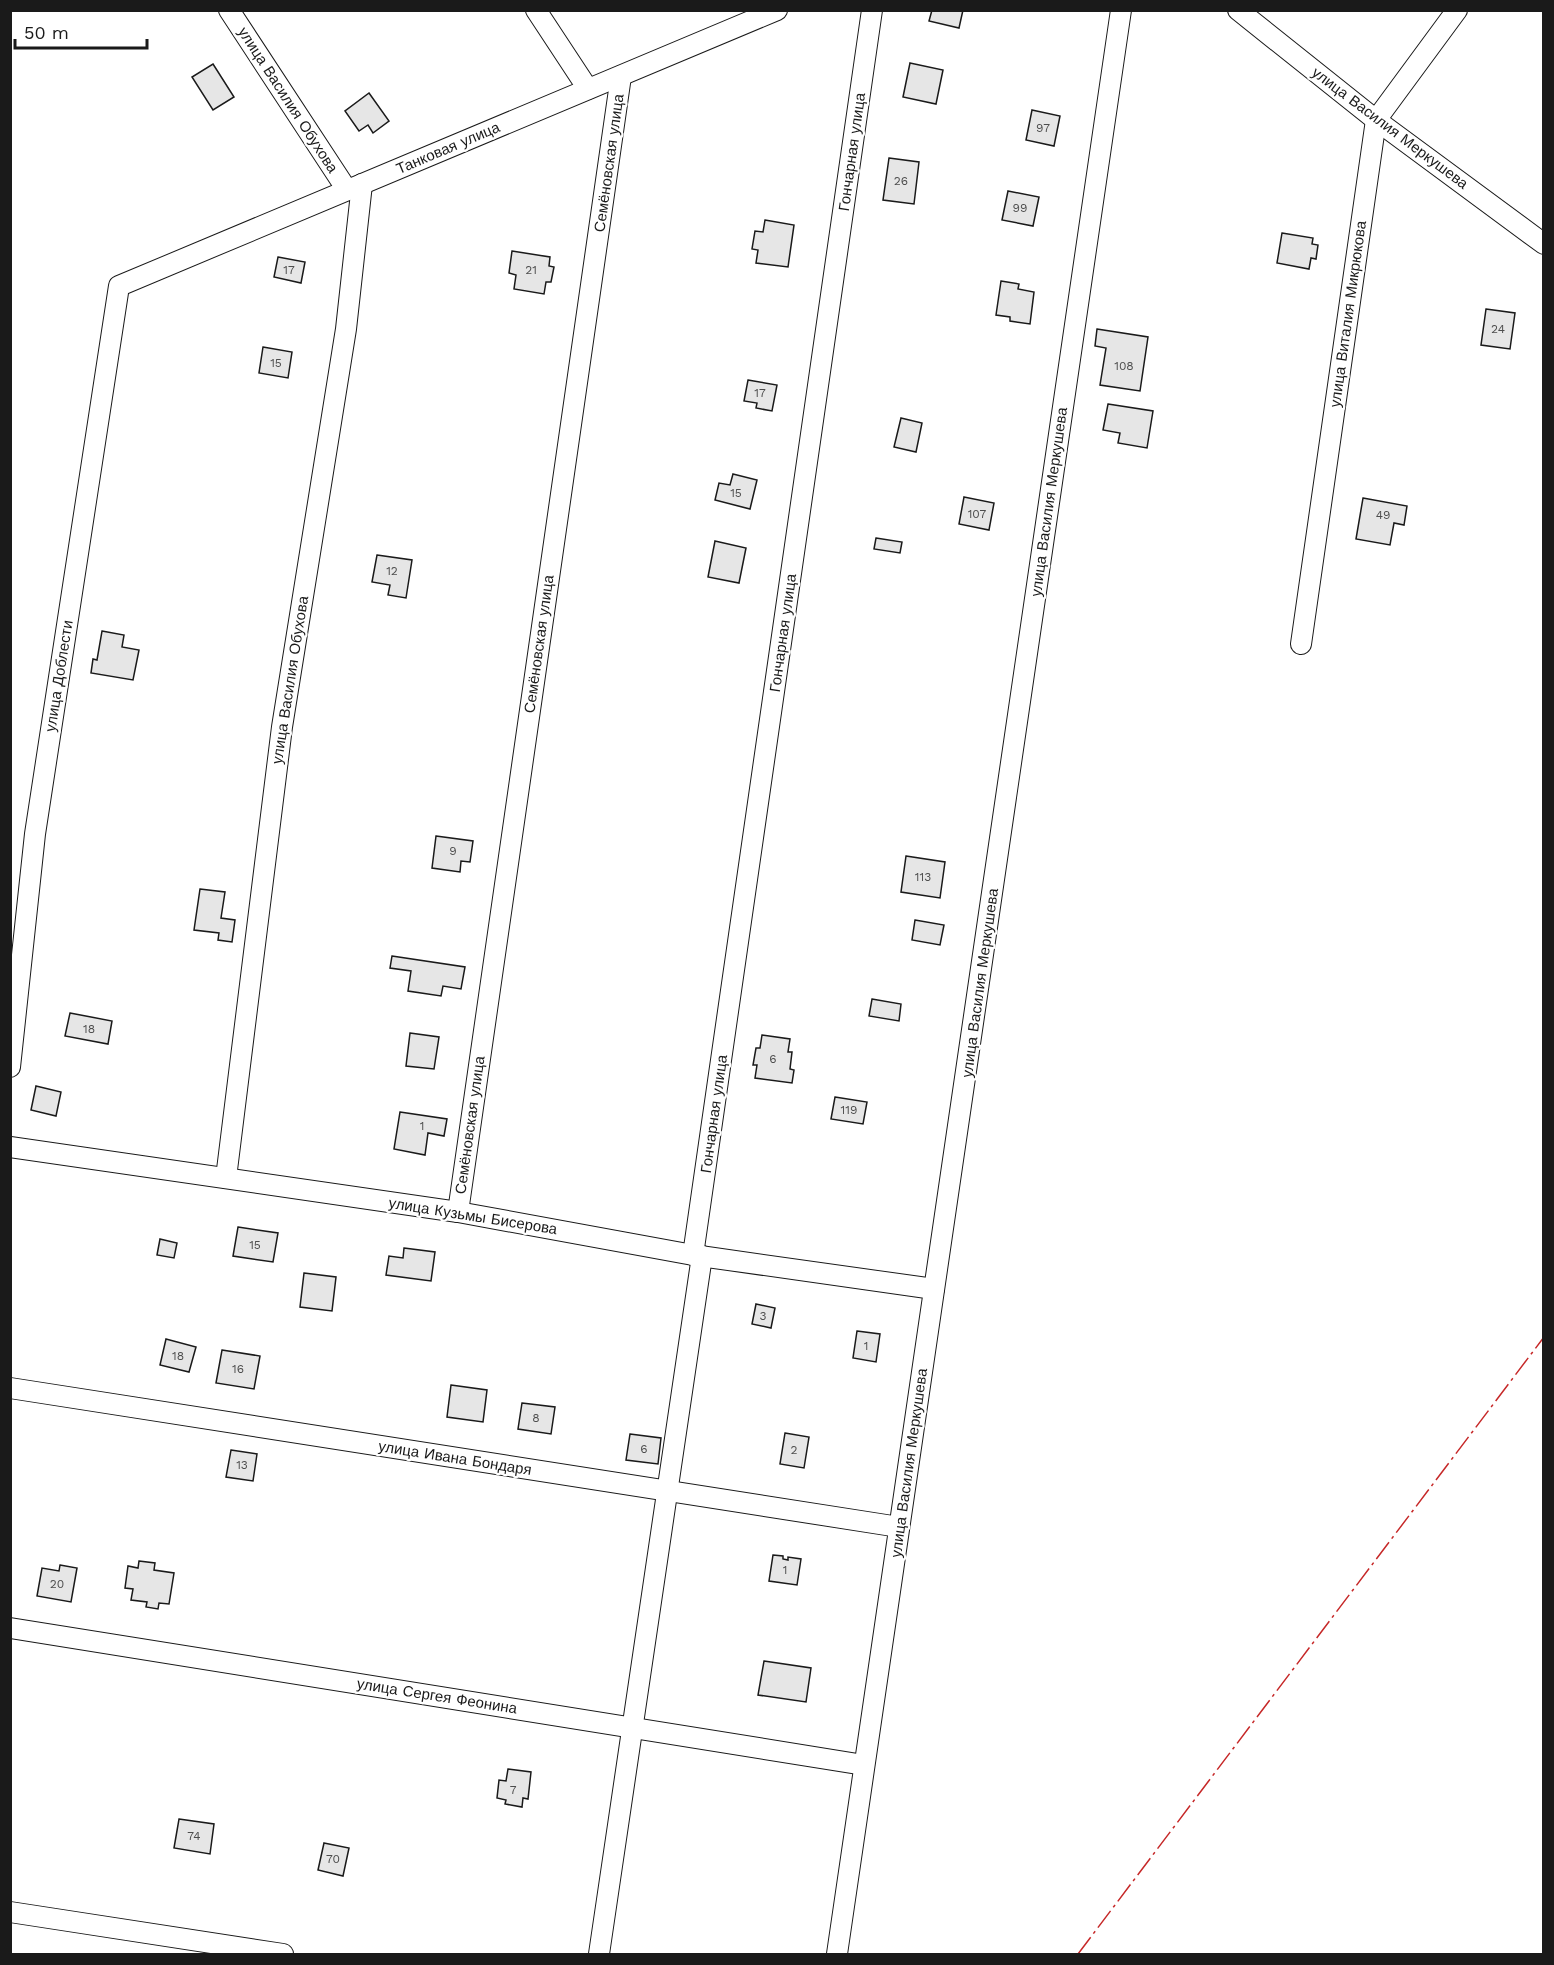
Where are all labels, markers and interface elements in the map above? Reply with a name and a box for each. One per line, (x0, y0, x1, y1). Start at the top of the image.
scale bar (15, 12, 147, 50)
text: 50 m (24, 22, 69, 43)
street label: улица Василия Обухова (234, 24, 342, 177)
street label: улица Василия Меркушева (1308, 63, 1472, 193)
street label: Гончарная улица (835, 91, 869, 212)
street label: Семёновская улица (590, 92, 628, 233)
street label: Танковая улица (393, 118, 503, 178)
house number: 97 (1036, 121, 1050, 135)
house number: 26 (894, 174, 908, 188)
house number: 99 (1013, 201, 1027, 215)
street label: улица Виталия Микрюкова (1326, 219, 1370, 409)
house number: 17 (283, 263, 295, 277)
house number: 21 (525, 263, 537, 277)
house number: 24 (1491, 322, 1505, 336)
house number: 15 (270, 356, 282, 370)
house number: 108 (1114, 359, 1134, 373)
house number: 17 (754, 386, 766, 400)
street label: улица Василия Меркушева (1027, 406, 1071, 598)
house number: 15 (730, 486, 742, 500)
house number: 107 (968, 507, 987, 521)
house number: 49 (1376, 508, 1390, 522)
house number: 12 (386, 564, 398, 578)
street label: Гончарная улица (766, 572, 800, 693)
street label: Семёновская улица (520, 573, 558, 714)
street label: улица Василия Обухова (268, 594, 312, 765)
street label: улица Доблести (41, 619, 77, 733)
house number: 9 (449, 844, 457, 858)
house number: 113 (915, 870, 931, 884)
street label: улица Василия Меркушева (958, 887, 1002, 1079)
house number: 18 (83, 1022, 95, 1036)
house number: 6 (769, 1052, 777, 1066)
street label: Гончарная улица (697, 1053, 731, 1174)
street label: Семёновская улица (451, 1054, 489, 1195)
house number: 119 (841, 1103, 857, 1117)
house number: 1 (420, 1119, 424, 1133)
street label: улица Кузьмы Бисерова (387, 1194, 559, 1238)
house number: 15 (249, 1238, 261, 1252)
house number: 3 (760, 1309, 767, 1323)
house number: 1 (864, 1339, 868, 1353)
house number: 18 (172, 1349, 184, 1363)
house number: 16 (232, 1362, 244, 1376)
street label: улица Василия Меркушева (887, 1367, 931, 1559)
house number: 8 (532, 1411, 540, 1425)
street label: улица Ивана Бондаря (377, 1437, 533, 1479)
house number: 6 (640, 1442, 648, 1456)
house number: 2 (791, 1443, 798, 1457)
house number: 13 (236, 1458, 248, 1472)
house number: 1 (783, 1563, 787, 1577)
house number: 20 (50, 1577, 64, 1591)
street label: улица Сергея Феонина (356, 1674, 519, 1718)
house number: 7 (510, 1783, 517, 1797)
house number: 74 (187, 1829, 201, 1843)
house number: 70 (326, 1852, 340, 1866)

